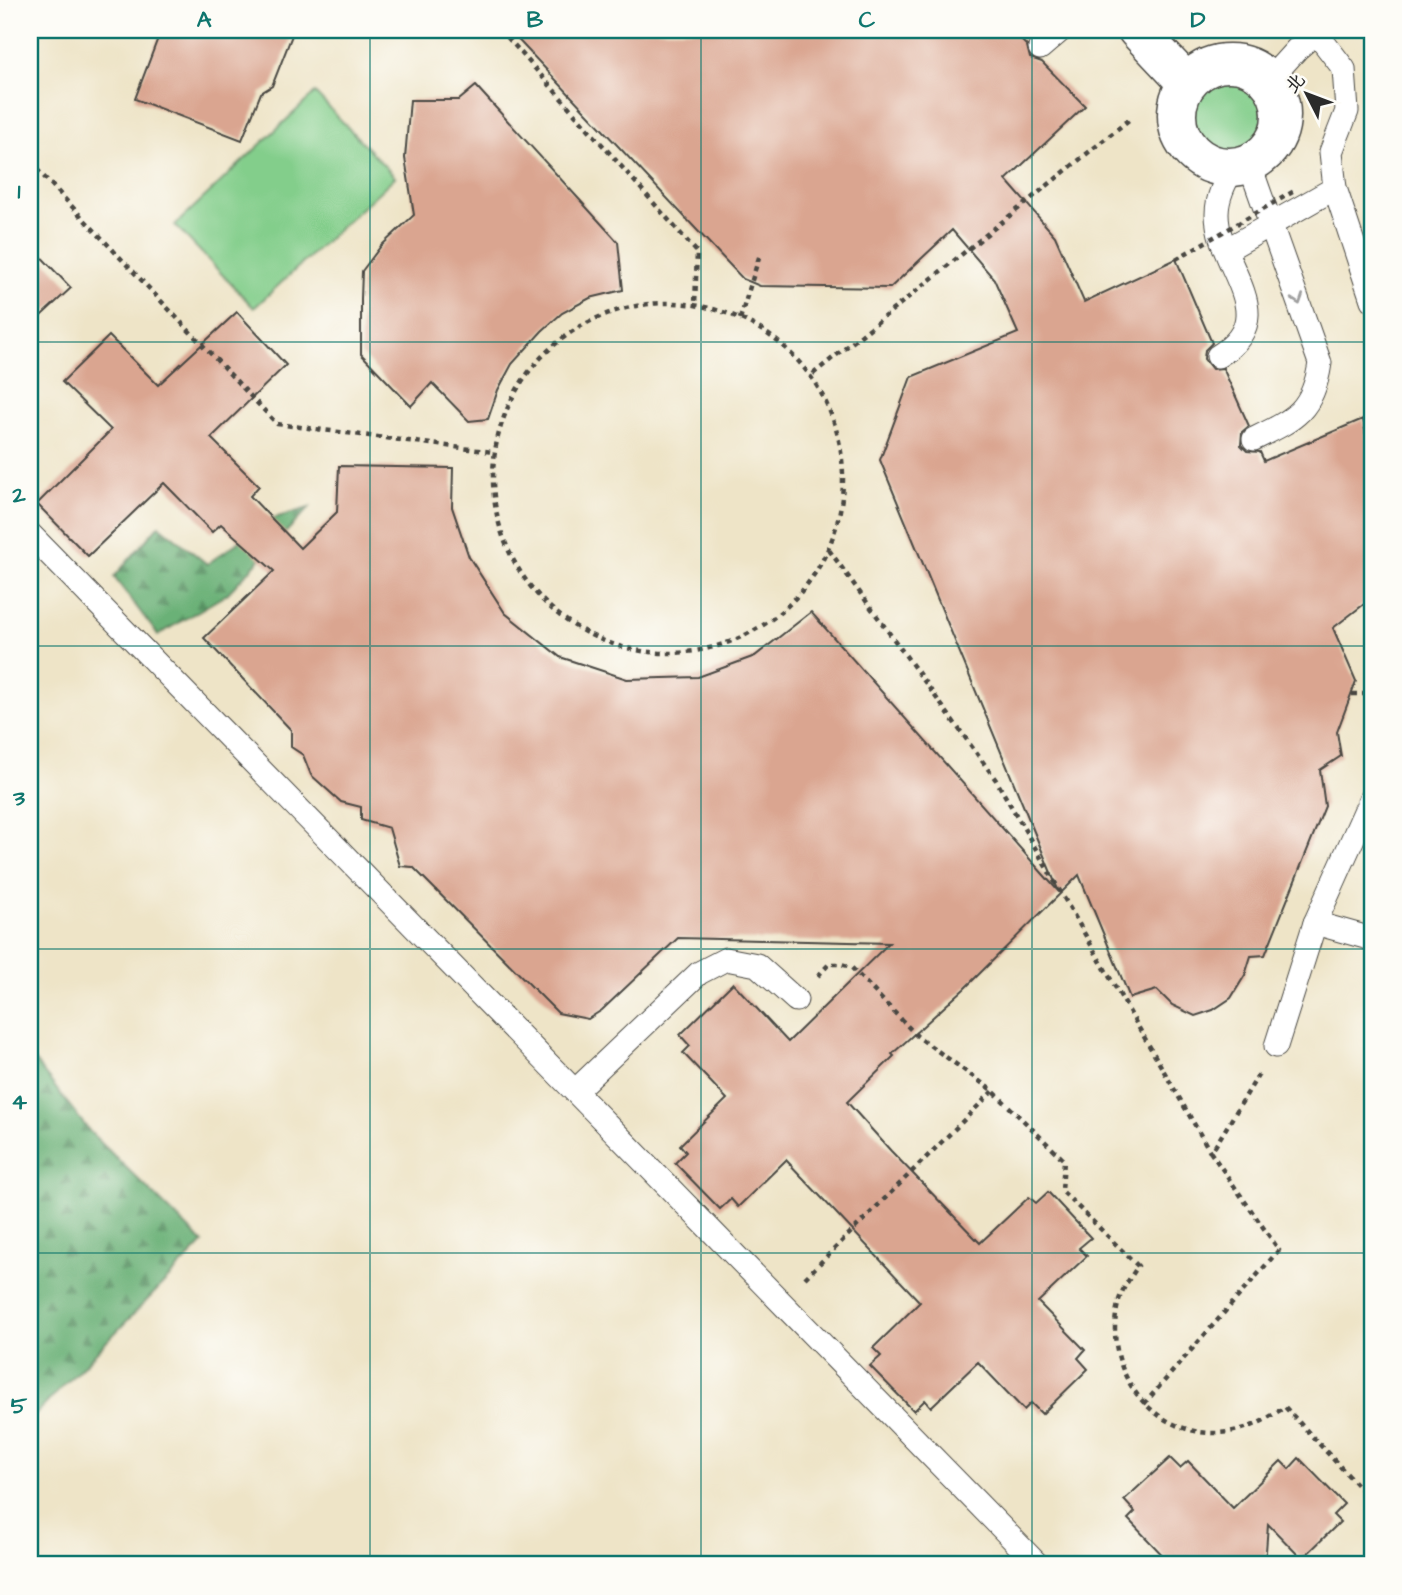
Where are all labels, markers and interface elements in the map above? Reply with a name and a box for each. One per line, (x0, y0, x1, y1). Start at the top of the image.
text: A (197, 4, 212, 36)
text: B (527, 4, 544, 36)
text: C (859, 4, 876, 36)
text: D (1191, 4, 1206, 36)
north arrow (1272, 60, 1342, 130)
text: 北 (1279, 68, 1312, 100)
text: 1 (18, 175, 21, 207)
one-way arrow (1290, 293, 1304, 305)
text: 2 (11, 479, 26, 511)
text: 3 (12, 782, 25, 814)
text: 4 (11, 1086, 27, 1118)
text: 5 (11, 1390, 28, 1422)

